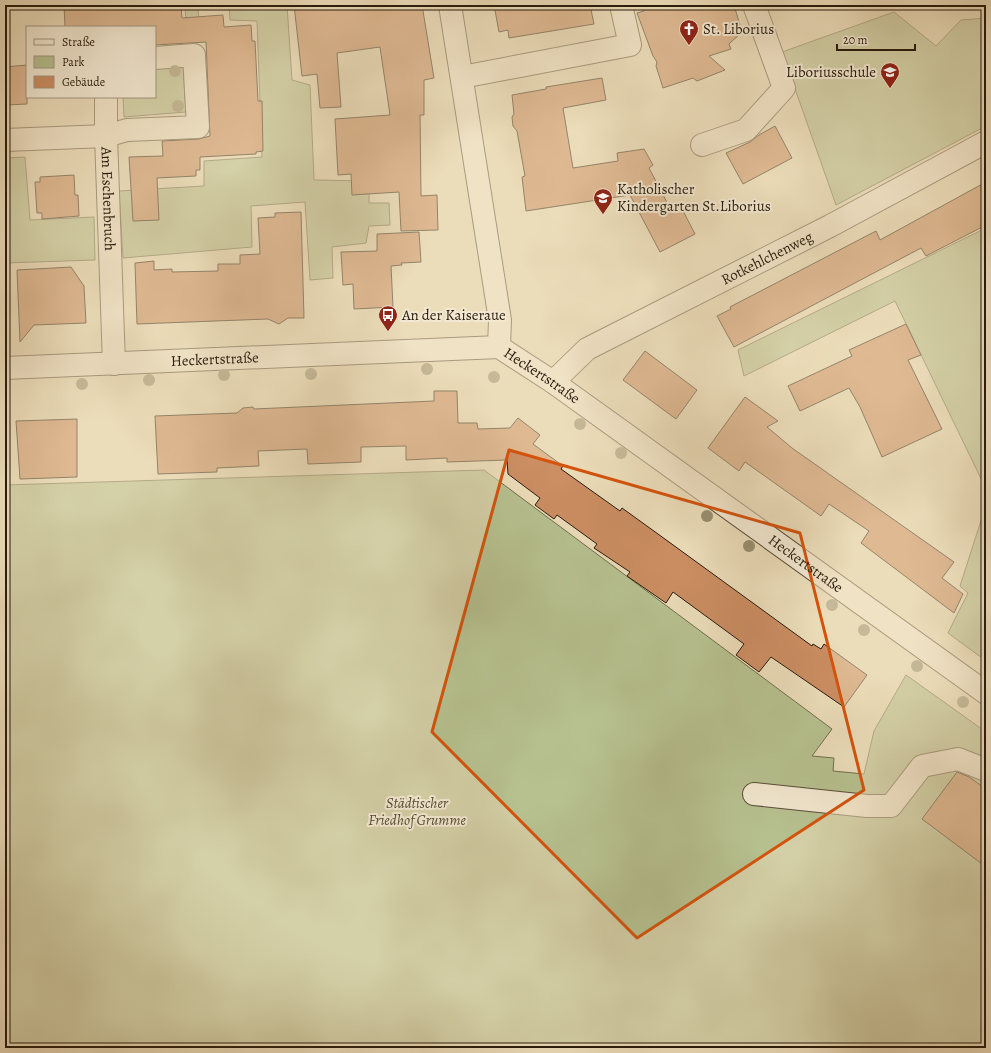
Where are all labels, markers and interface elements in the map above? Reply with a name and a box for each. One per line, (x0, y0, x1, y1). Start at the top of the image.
church icon: St. Liborius (678, 18, 700, 46)
place label: St. Liborius (703, 19, 774, 39)
legend (26, 26, 156, 98)
scale bar (837, 26, 915, 52)
text: 20 m (843, 32, 867, 48)
text: Straße (62, 34, 95, 50)
text: Park (62, 54, 85, 70)
school or university icon: Liboriusschule (879, 61, 901, 89)
place label: Liboriusschule (786, 62, 876, 82)
text: Gebäude (62, 74, 105, 90)
street label: Am Eschenbruch (96, 146, 120, 251)
place label: Katholischer Kindergarten St.Liborius (617, 179, 771, 216)
school or university icon: Katholischer Kindergarten St.Liborius (592, 187, 614, 215)
street label: Rotkehlchenweg (718, 226, 817, 290)
bus stop icon: An der Kaiseraue (377, 304, 399, 332)
place label: An der Kaiseraue (401, 305, 506, 325)
street label: Heckertstraße (500, 343, 584, 408)
street label: Heckertstraße (170, 347, 259, 371)
street label: Heckertstraße (764, 530, 848, 597)
park label: Städtischer Friedhof Grumme (368, 793, 466, 830)

